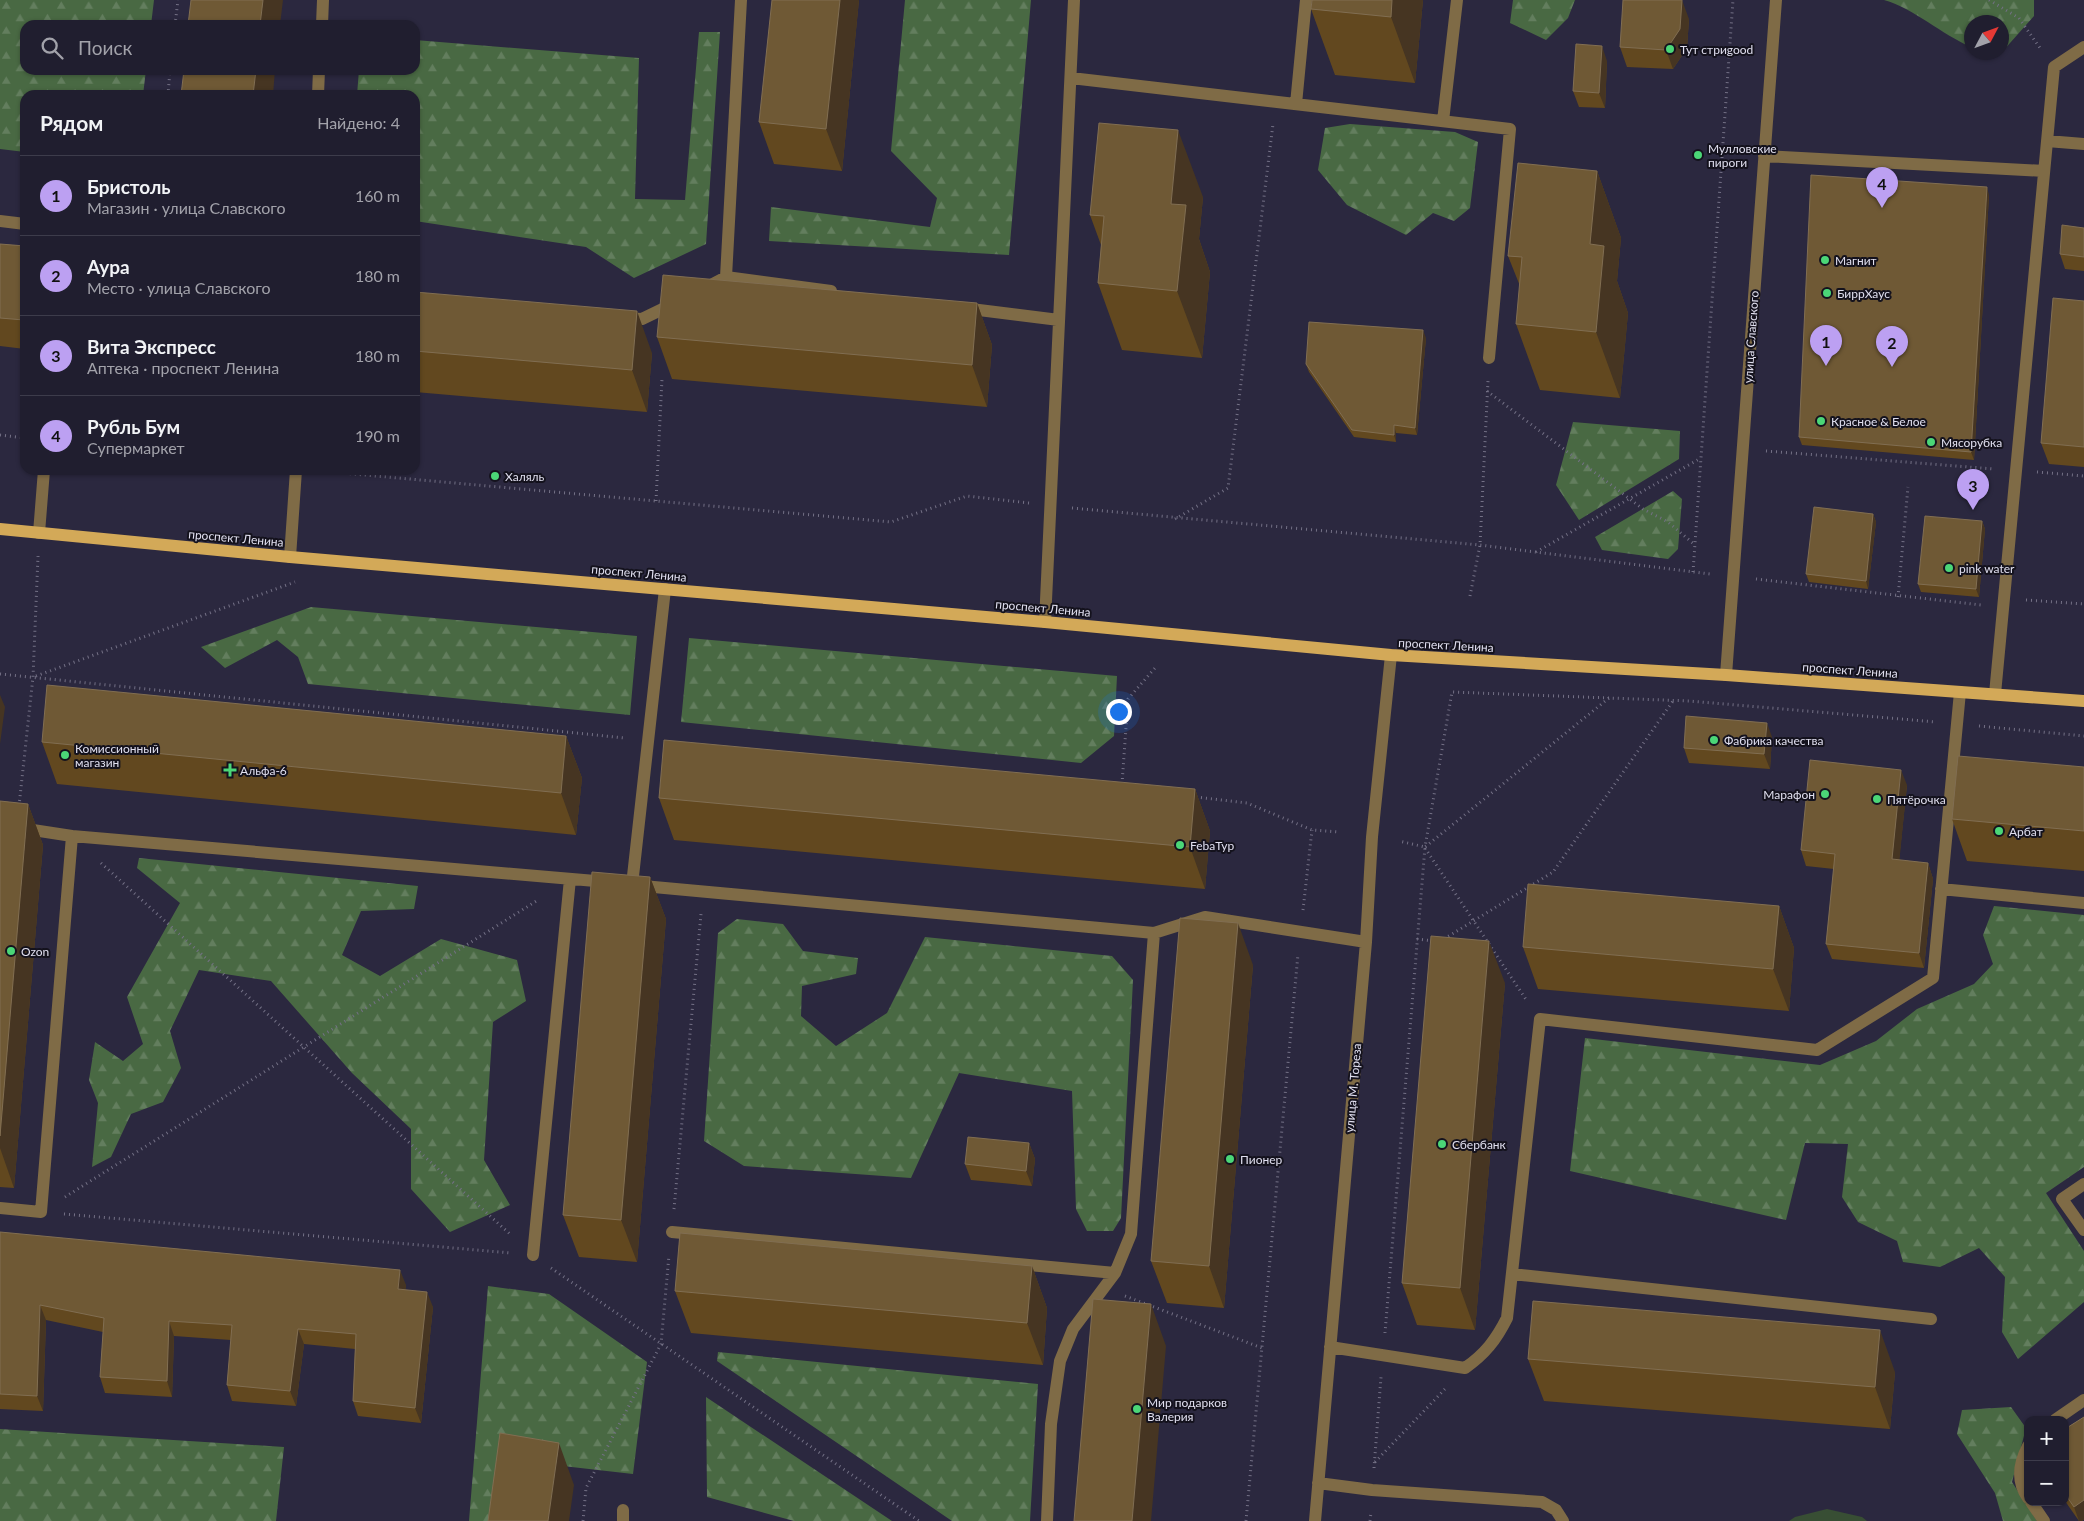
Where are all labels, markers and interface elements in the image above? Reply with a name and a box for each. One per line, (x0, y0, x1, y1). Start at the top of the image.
north arrow (1964, 15, 2009, 60)
search box (20, 20, 420, 75)
icon: search (38, 34, 66, 62)
text: Поиск (78, 36, 132, 59)
place label: Тут стриgood (1680, 42, 1753, 57)
marker: Тут стриgood (1664, 43, 1676, 55)
text: Рядом (40, 110, 103, 135)
text: Найдено: 4 (317, 113, 400, 132)
place label: Мулловские пироги (1708, 141, 1777, 170)
marker: Мулловские пироги (1692, 149, 1704, 161)
pin: 4 (1866, 167, 1898, 208)
text: Бристоль (87, 175, 171, 198)
text: 1 (51, 186, 61, 205)
text: 160 m (355, 186, 400, 205)
text: Магазин · улица Славского (87, 198, 286, 217)
place label: Магнит (1835, 253, 1877, 268)
marker: Магнит (1819, 254, 1831, 266)
text: Аура (87, 255, 130, 278)
text: 2 (51, 266, 61, 285)
text: 180 m (355, 266, 400, 285)
text: Место · улица Славского (87, 278, 271, 297)
place label: БиррХаус (1837, 286, 1890, 301)
marker: БиррХаус (1821, 287, 1833, 299)
street label: улица Славского (1740, 290, 1762, 384)
pin: 1 (1810, 325, 1842, 366)
pin: 2 (1876, 326, 1908, 367)
text: Вита Экспресс (87, 335, 216, 358)
text: 3 (51, 346, 61, 365)
text: 180 m (355, 346, 400, 365)
text: Аптека · проспект Ленина (87, 358, 279, 377)
place label: Красное & Белое (1831, 414, 1926, 429)
text: Рубль Бум (87, 415, 180, 438)
marker: Красное & Белое (1815, 415, 1827, 427)
text: 4 (51, 426, 61, 445)
text: 190 m (355, 426, 400, 445)
place label: Мясорубка (1941, 435, 2002, 450)
marker: Мясорубка (1925, 436, 1937, 448)
text: Супермаркет (87, 438, 185, 457)
place label: Халяль (505, 469, 545, 484)
pin: 3 (1957, 469, 1989, 510)
marker: Халяль (489, 470, 501, 482)
street label: проспект Ленина (188, 526, 284, 550)
street label: проспект Ленина (591, 561, 687, 585)
place label: pink water (1959, 561, 2015, 576)
marker: pink water (1943, 562, 1955, 574)
street label: проспект Ленина (995, 596, 1091, 620)
street label: проспект Ленина (1398, 635, 1494, 655)
street label: проспект Ленина (1802, 659, 1898, 681)
your location (1106, 699, 1132, 725)
place label: Фабрика качества (1724, 733, 1824, 748)
marker: Фабрика качества (1708, 734, 1720, 746)
place label: Комиссионный магазин (75, 741, 159, 770)
marker: Комиссионный магазин (59, 749, 71, 761)
place label: Альфа-6 (240, 763, 287, 778)
marker: Альфа-6 (224, 764, 236, 776)
place label: Марафон (1763, 787, 1815, 802)
marker: Марафон (1819, 788, 1831, 800)
place label: Пятёрочка (1887, 792, 1946, 807)
marker: Пятёрочка (1871, 793, 1883, 805)
place label: Арбат (2009, 824, 2043, 839)
marker: Арбат (1993, 825, 2005, 837)
place label: FebaТур (1190, 838, 1235, 853)
marker: FebaТур (1174, 839, 1186, 851)
place label: Ozon (21, 944, 49, 959)
marker: Ozon (5, 945, 17, 957)
street label: улица М. Тореза (1342, 1043, 1364, 1133)
place label: Сбербанк (1452, 1137, 1507, 1152)
marker: Сбербанк (1436, 1138, 1448, 1150)
place label: Пионер (1240, 1152, 1283, 1167)
marker: Пионер (1224, 1153, 1236, 1165)
place label: Мир подарков Валерия (1147, 1395, 1227, 1424)
marker: Мир подарков Валерия (1131, 1403, 1143, 1415)
map controls (2024, 1416, 2069, 1506)
button: + (2024, 1416, 2069, 1461)
button: − (2024, 1461, 2069, 1506)

